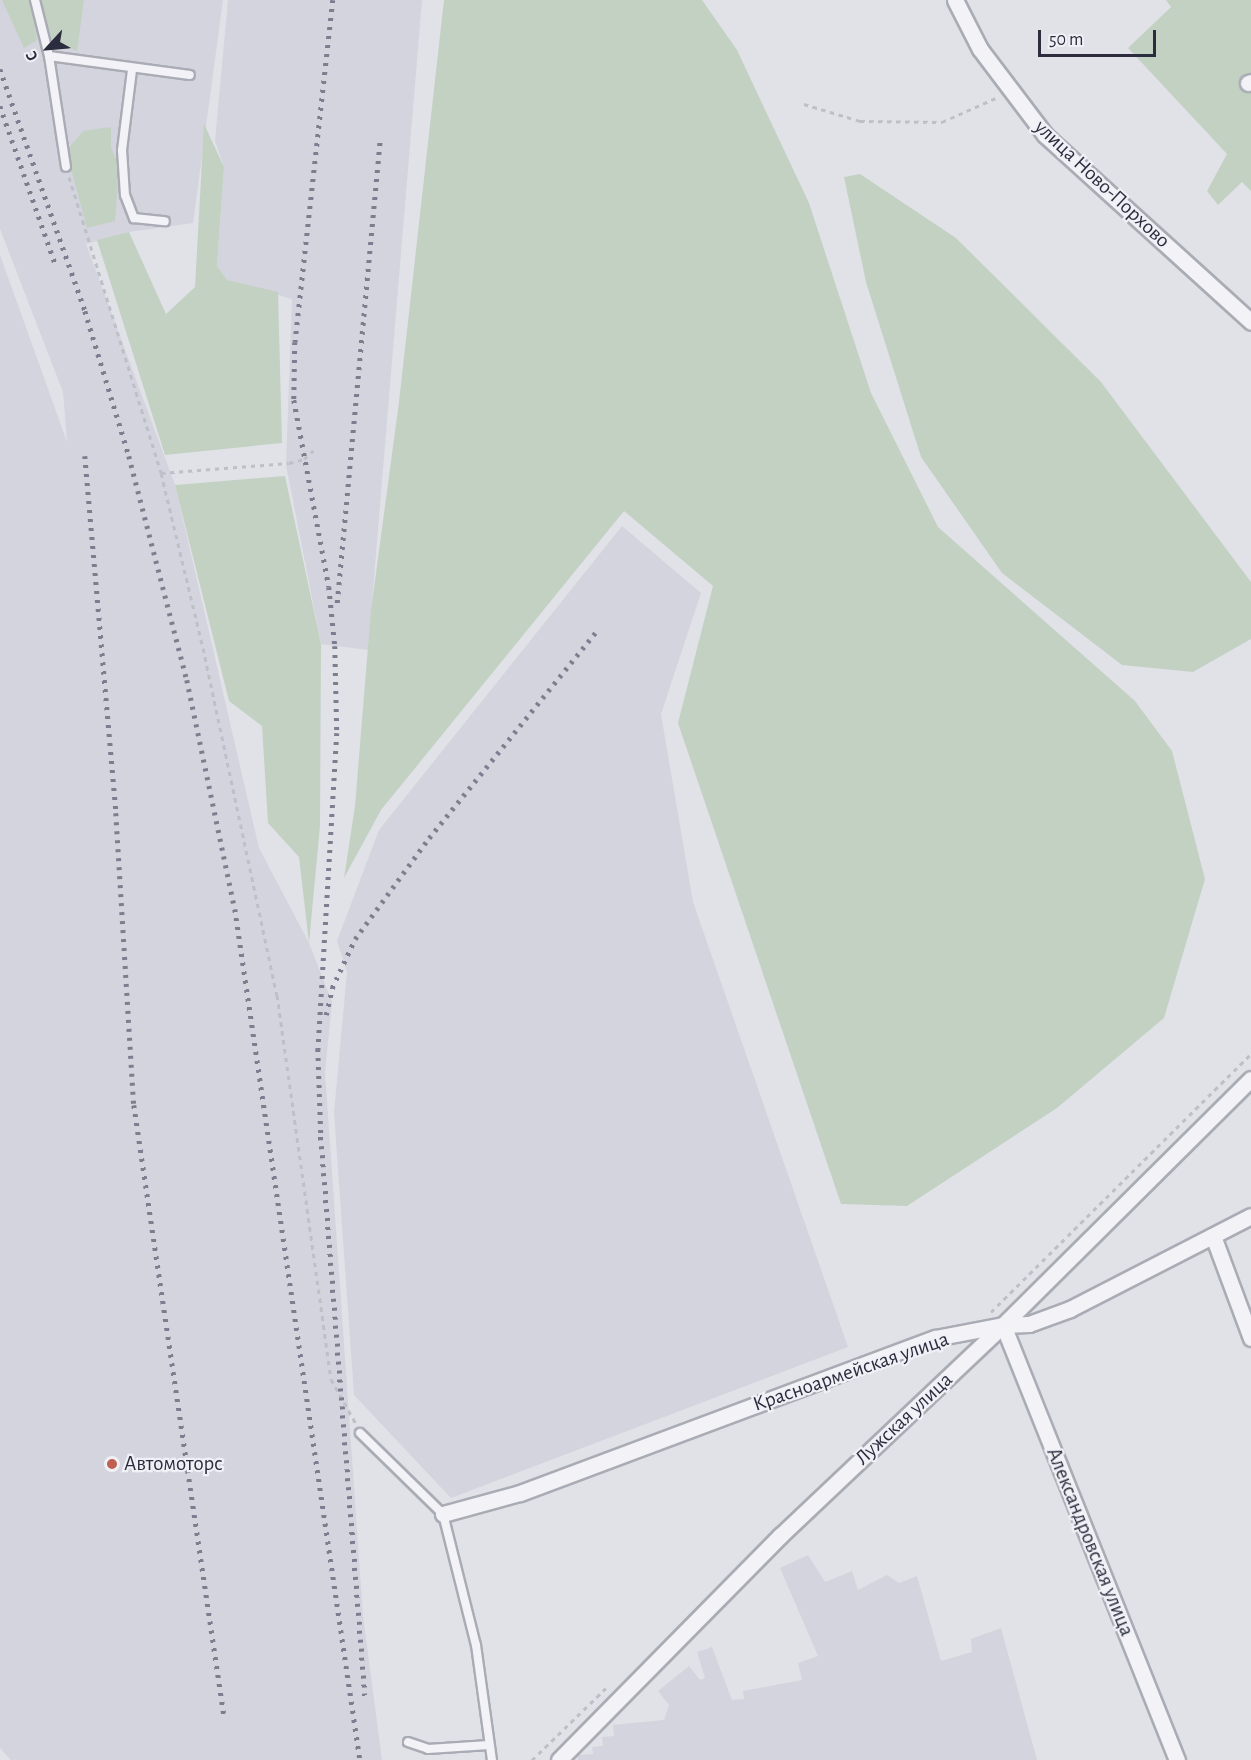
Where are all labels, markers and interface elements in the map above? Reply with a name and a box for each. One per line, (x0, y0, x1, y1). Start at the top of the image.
north arrow (18, 18, 78, 78)
scale bar (1041, 18, 1160, 56)
text: 50 m (1049, 31, 1083, 49)
text: С (23, 48, 41, 63)
street label: улица Ново-Порхово (1029, 115, 1175, 253)
street label: Красноармейская улица (750, 1327, 952, 1417)
street label: Лужская улица (850, 1367, 958, 1471)
street label: Александровская улица (1041, 1444, 1139, 1640)
place label: Автомоторс (124, 1451, 223, 1477)
marker: Автомоторс (105, 1457, 119, 1471)

